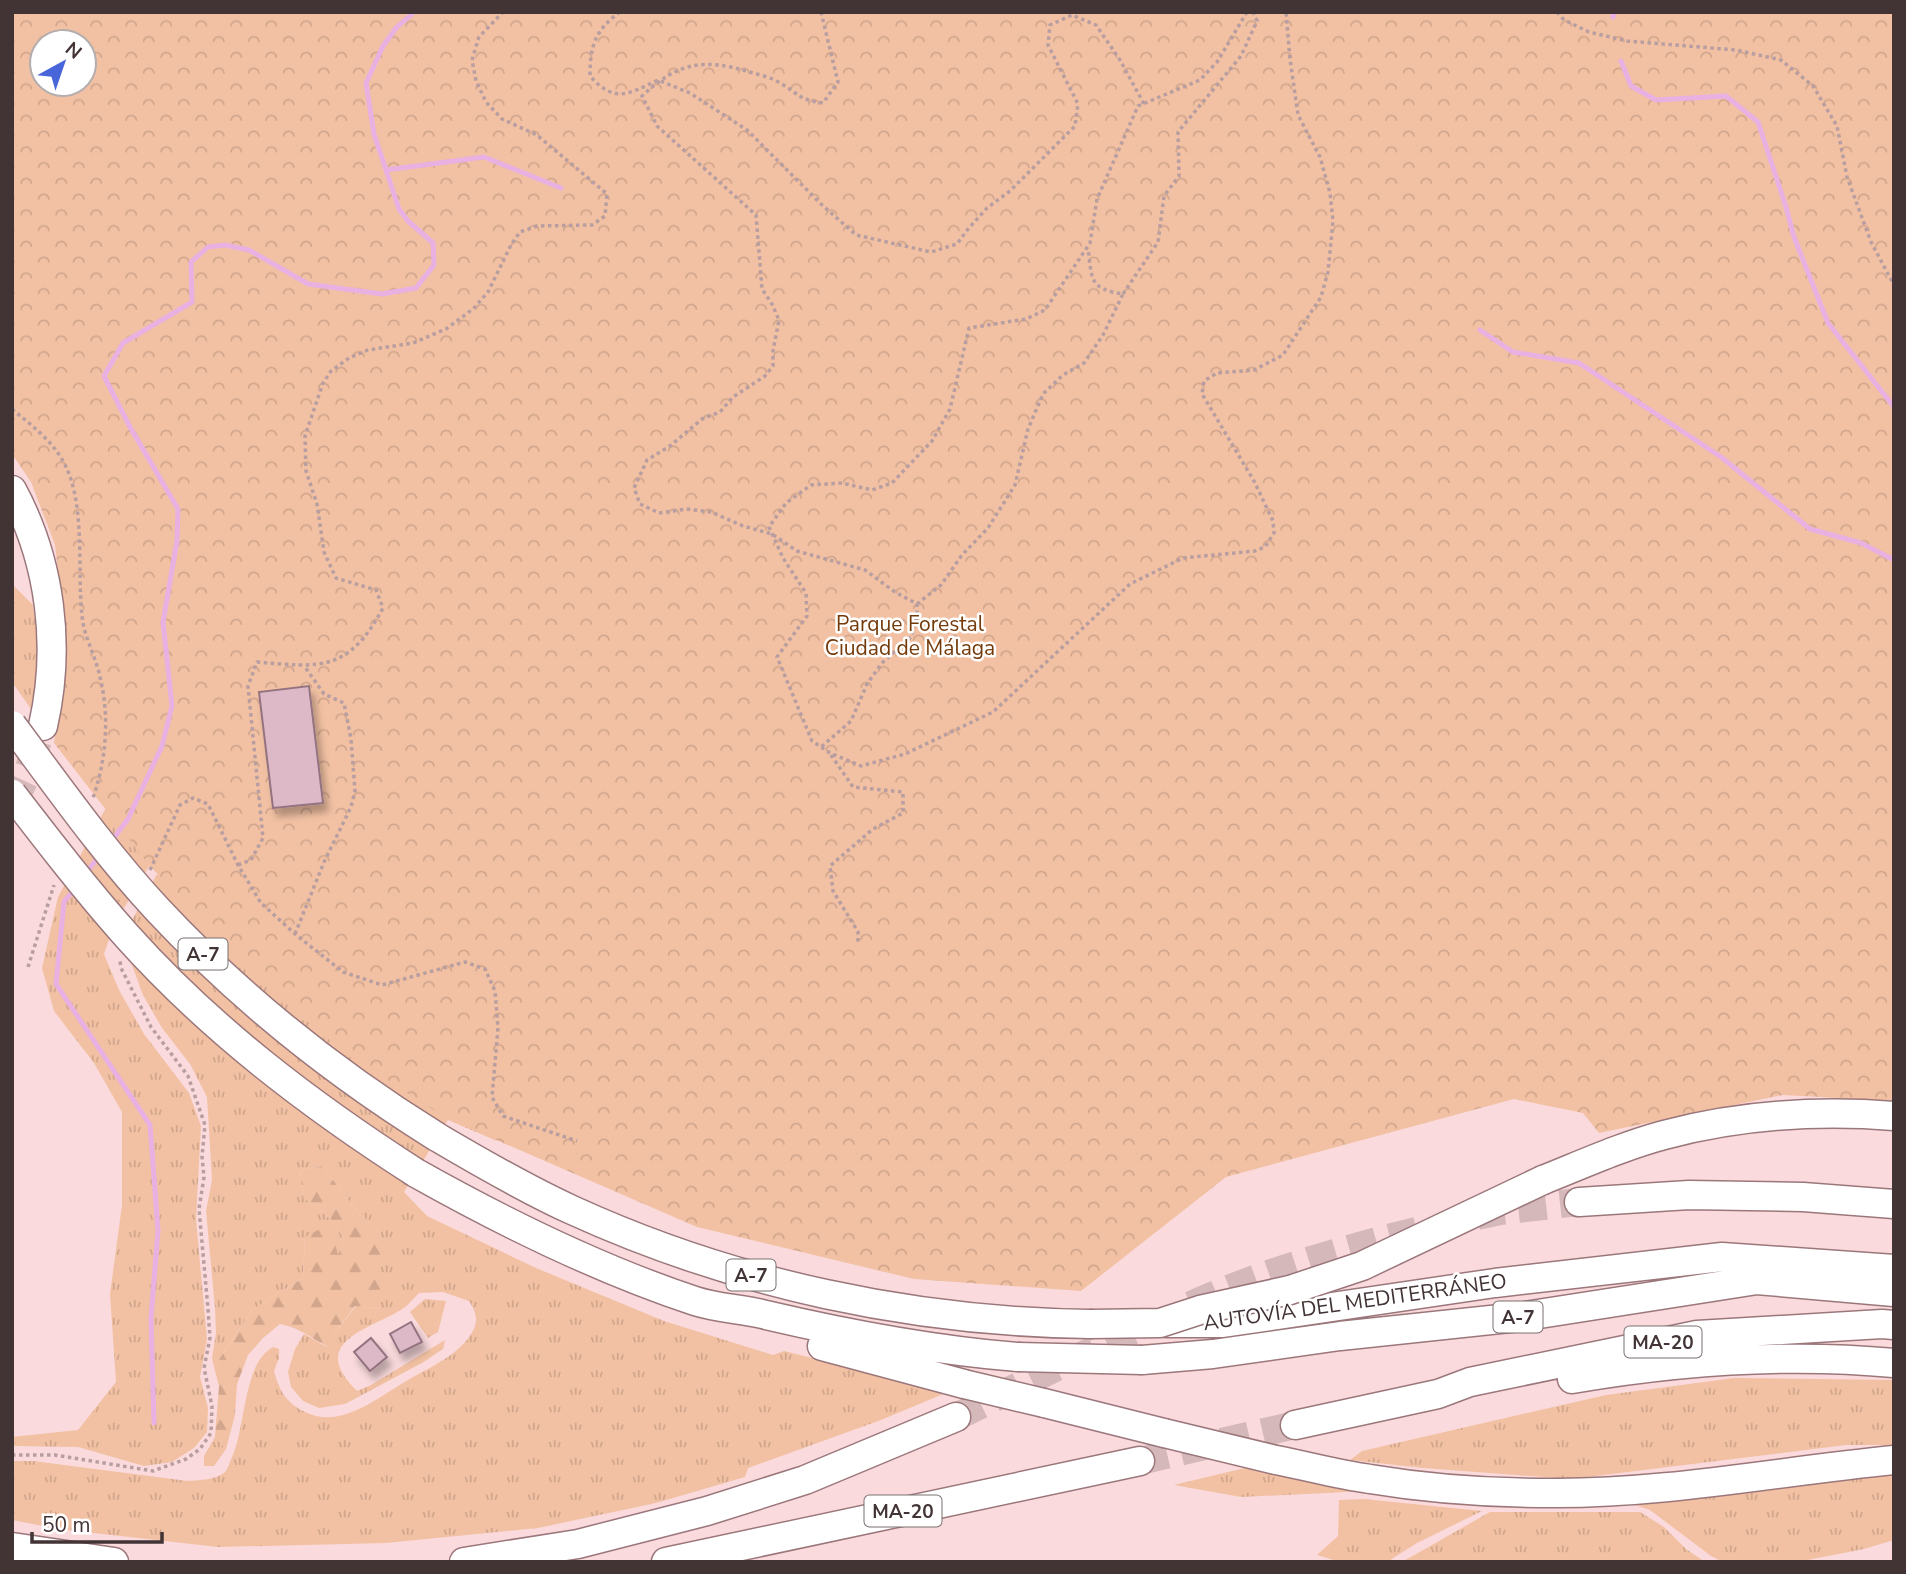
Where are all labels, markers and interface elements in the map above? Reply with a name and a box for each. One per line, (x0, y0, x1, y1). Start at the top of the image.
north arrow (28, 28, 98, 98)
text: N (59, 36, 87, 65)
park label: Parque Forestal Ciudad de Málaga (825, 610, 995, 662)
road number: A-7 (178, 938, 228, 970)
road number: A-7 (726, 1260, 776, 1290)
street label: AUTOVÍA DEL MEDITERRÁNEO (1201, 1267, 1509, 1337)
road number: A-7 (1494, 1302, 1542, 1332)
road number: MA-20 (1624, 1326, 1702, 1358)
road number: MA-20 (864, 1496, 942, 1526)
scale bar (32, 1500, 161, 1544)
text: 50 m (42, 1511, 91, 1539)

